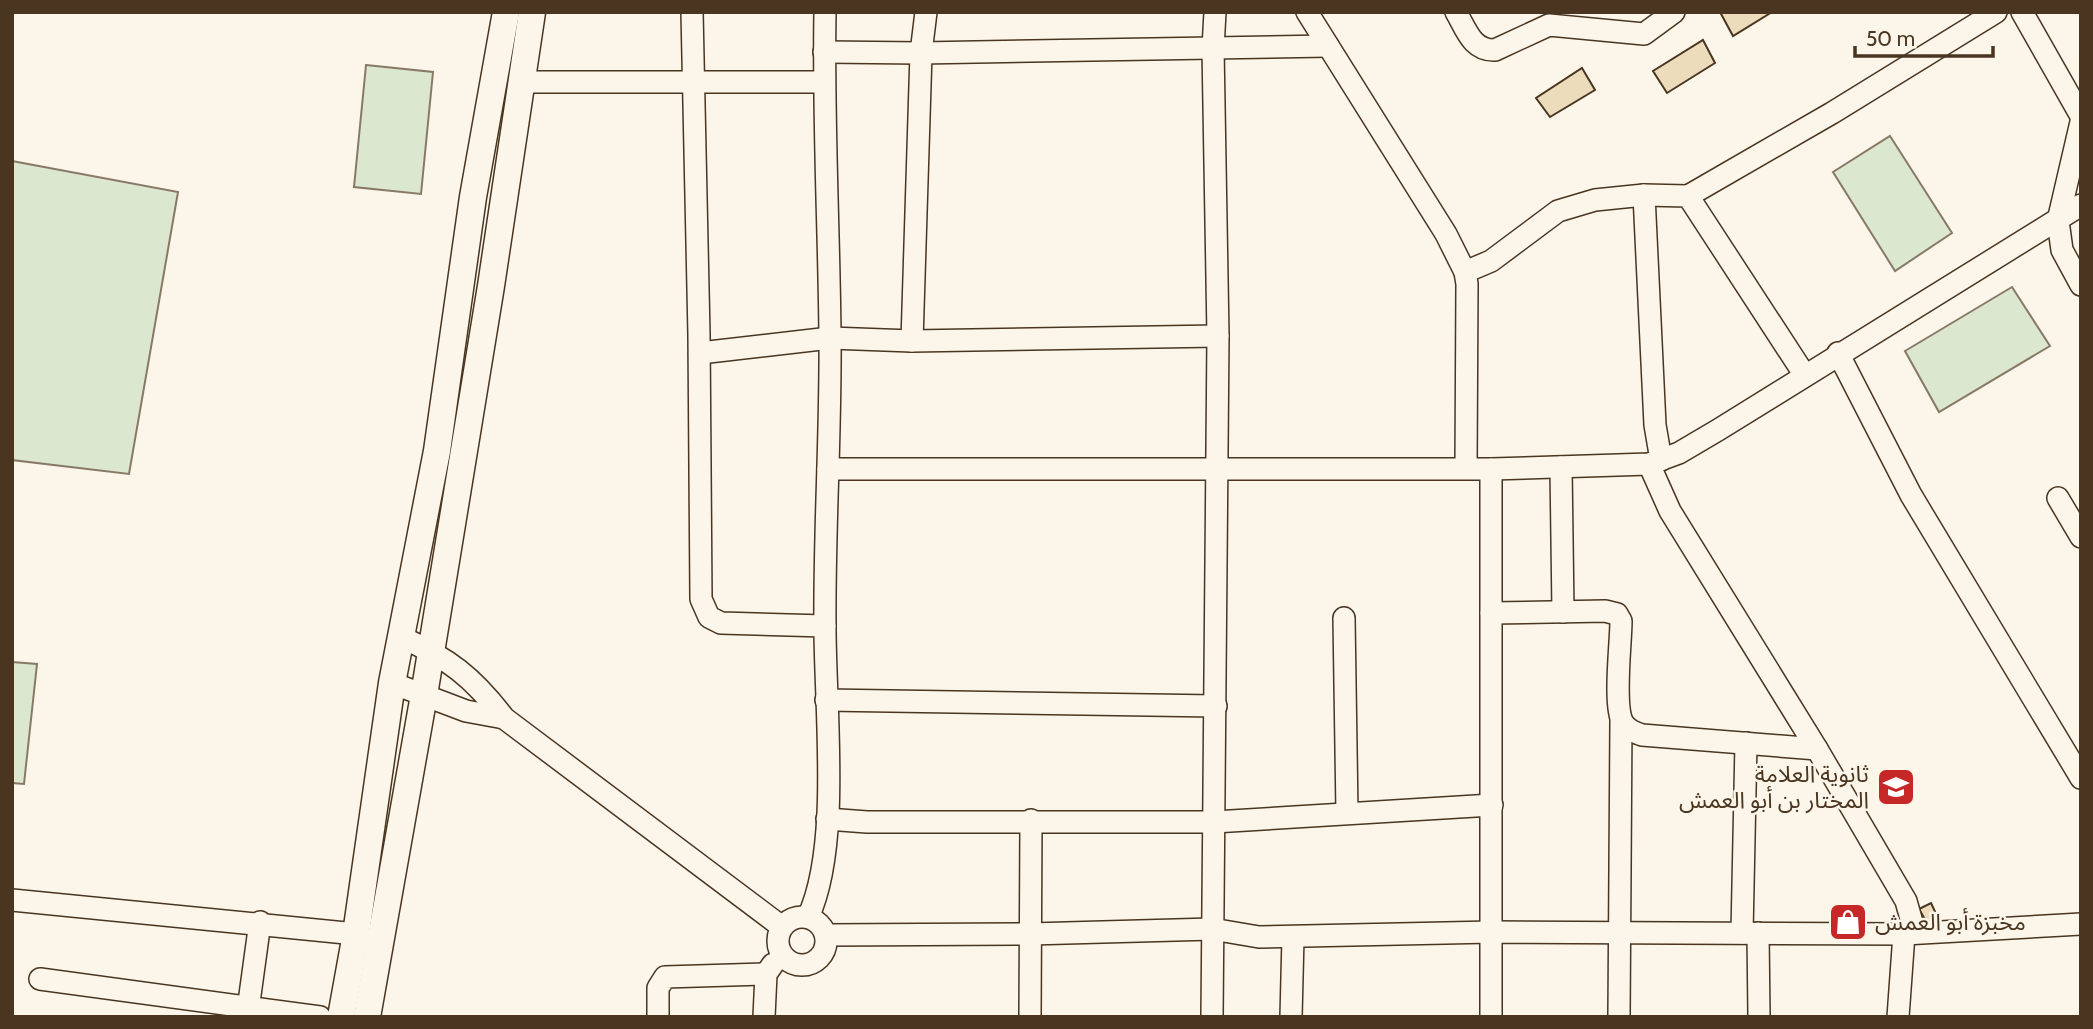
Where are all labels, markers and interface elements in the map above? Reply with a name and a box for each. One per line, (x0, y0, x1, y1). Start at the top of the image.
scale bar (1855, 14, 1993, 58)
text: 50 m (1866, 26, 1915, 51)
place label: ثانوية العلامة المختار بن أبو العمش (1679, 760, 1869, 814)
school or university icon: ثانوية العلامة المختار بن أبو العمش (1875, 766, 1917, 808)
shop icon: مخبزة أبو العمش (1827, 901, 1869, 943)
place label: مخبزة أبو العمش (1875, 908, 2026, 936)

